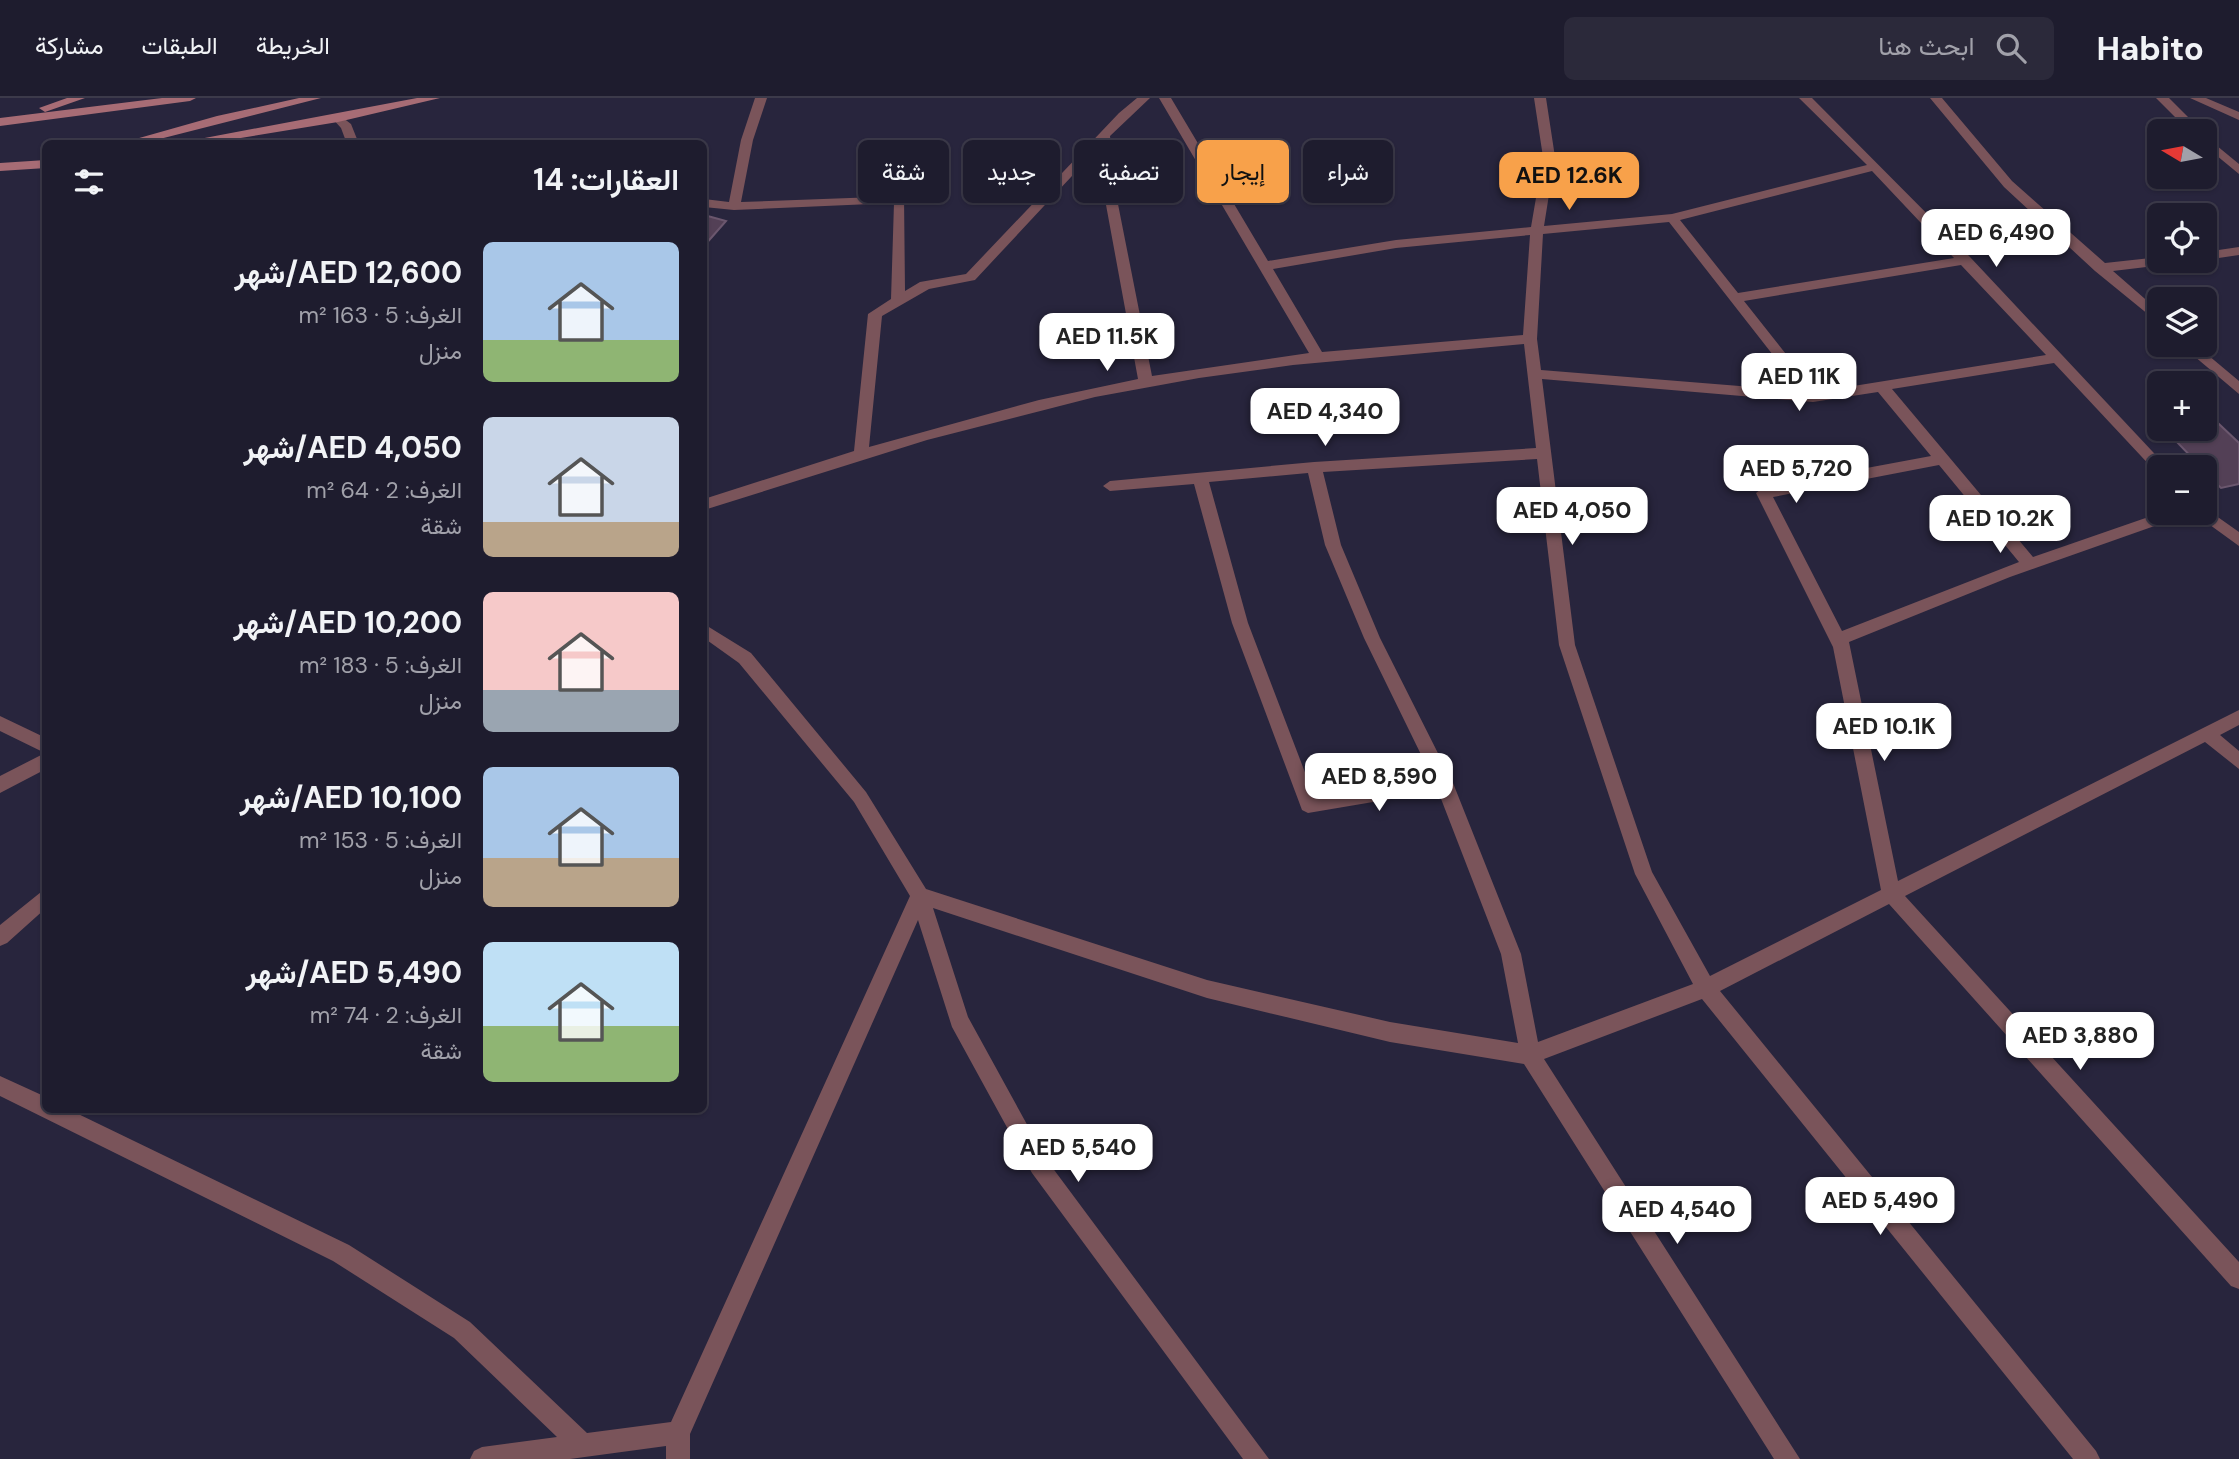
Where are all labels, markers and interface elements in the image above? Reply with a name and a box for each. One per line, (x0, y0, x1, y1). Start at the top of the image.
search box (1564, 17, 2054, 80)
text: Habito (2096, 27, 2204, 70)
text: ابحث هنا (1878, 29, 1974, 63)
icon: search (1992, 29, 2030, 67)
text: مشاركة (35, 30, 103, 61)
text: الطبقات (141, 30, 218, 61)
text: الخريطة (256, 30, 330, 61)
north arrow (2147, 119, 2217, 189)
map controls (2147, 119, 2217, 525)
chip: شقة (858, 140, 949, 203)
chip: جديد (963, 140, 1060, 203)
chip: تصفية (1074, 140, 1183, 203)
chip: إيجار (1197, 140, 1289, 203)
chip: شراء (1303, 140, 1393, 203)
pin: AED 12.6K (1489, 152, 1649, 212)
text: العقارات: 14 (533, 160, 679, 199)
text: AED 12.6K (1515, 160, 1623, 190)
icon: filters (70, 163, 108, 201)
button: locate (2147, 203, 2217, 273)
pin: AED 6,490 (1916, 209, 2076, 269)
text: AED 6,490 (1937, 217, 2055, 247)
text: AED 12,600/شهر (235, 253, 462, 292)
icon: home (539, 270, 623, 354)
button: layers (2147, 287, 2217, 357)
text: الغرف: 5 · 163 m² (299, 300, 462, 330)
pin: AED 11.5K (1027, 314, 1187, 373)
text: AED 11.5K (1055, 321, 1159, 351)
text: منزل (419, 336, 462, 366)
pin: AED 11K (1734, 354, 1864, 413)
text: AED 11K (1757, 361, 1841, 391)
button: + (2147, 371, 2217, 441)
pin: AED 4,340 (1245, 388, 1405, 448)
text: AED 4,340 (1266, 396, 1384, 426)
text: AED 4,050/شهر (244, 428, 462, 467)
icon: home (539, 445, 623, 529)
pin: AED 5,720 (1716, 446, 1876, 505)
text: AED 5,720 (1740, 453, 1852, 483)
button: − (2147, 455, 2217, 525)
text: الغرف: 2 · 64 m² (306, 475, 462, 505)
pin: AED 4,050 (1492, 488, 1652, 547)
text: AED 4,050 (1513, 495, 1631, 525)
pin: AED 10.2K (1920, 496, 2080, 555)
text: AED 10.2K (1945, 503, 2055, 533)
text: شقة (420, 511, 462, 541)
text: AED 10,200/شهر (233, 603, 462, 642)
icon: home (539, 620, 623, 704)
text: الغرف: 5 · 183 m² (299, 650, 462, 680)
text: منزل (419, 686, 462, 716)
pin: AED 10.1K (1804, 704, 1964, 763)
text: AED 10.1K (1832, 711, 1936, 741)
pin: AED 8,590 (1299, 754, 1459, 813)
text: AED 8,590 (1321, 761, 1437, 791)
text: AED 10,100/شهر (240, 778, 462, 817)
icon: home (539, 795, 623, 879)
text: الغرف: 5 · 153 m² (299, 825, 462, 855)
text: منزل (419, 861, 462, 891)
text: AED 5,490/شهر (246, 953, 462, 992)
icon: home (539, 970, 623, 1054)
text: الغرف: 2 · 74 m² (310, 1000, 462, 1030)
pin: AED 3,880 (2000, 1012, 2160, 1072)
text: AED 3,880 (2022, 1020, 2138, 1050)
text: شقة (420, 1036, 462, 1066)
pin: AED 5,540 (998, 1124, 1158, 1184)
text: AED 5,540 (1020, 1132, 1136, 1162)
pin: AED 5,490 (1800, 1178, 1960, 1237)
text: AED 5,490 (1821, 1185, 1939, 1215)
pin: AED 4,540 (1597, 1186, 1757, 1246)
text: AED 4,540 (1618, 1194, 1736, 1224)

